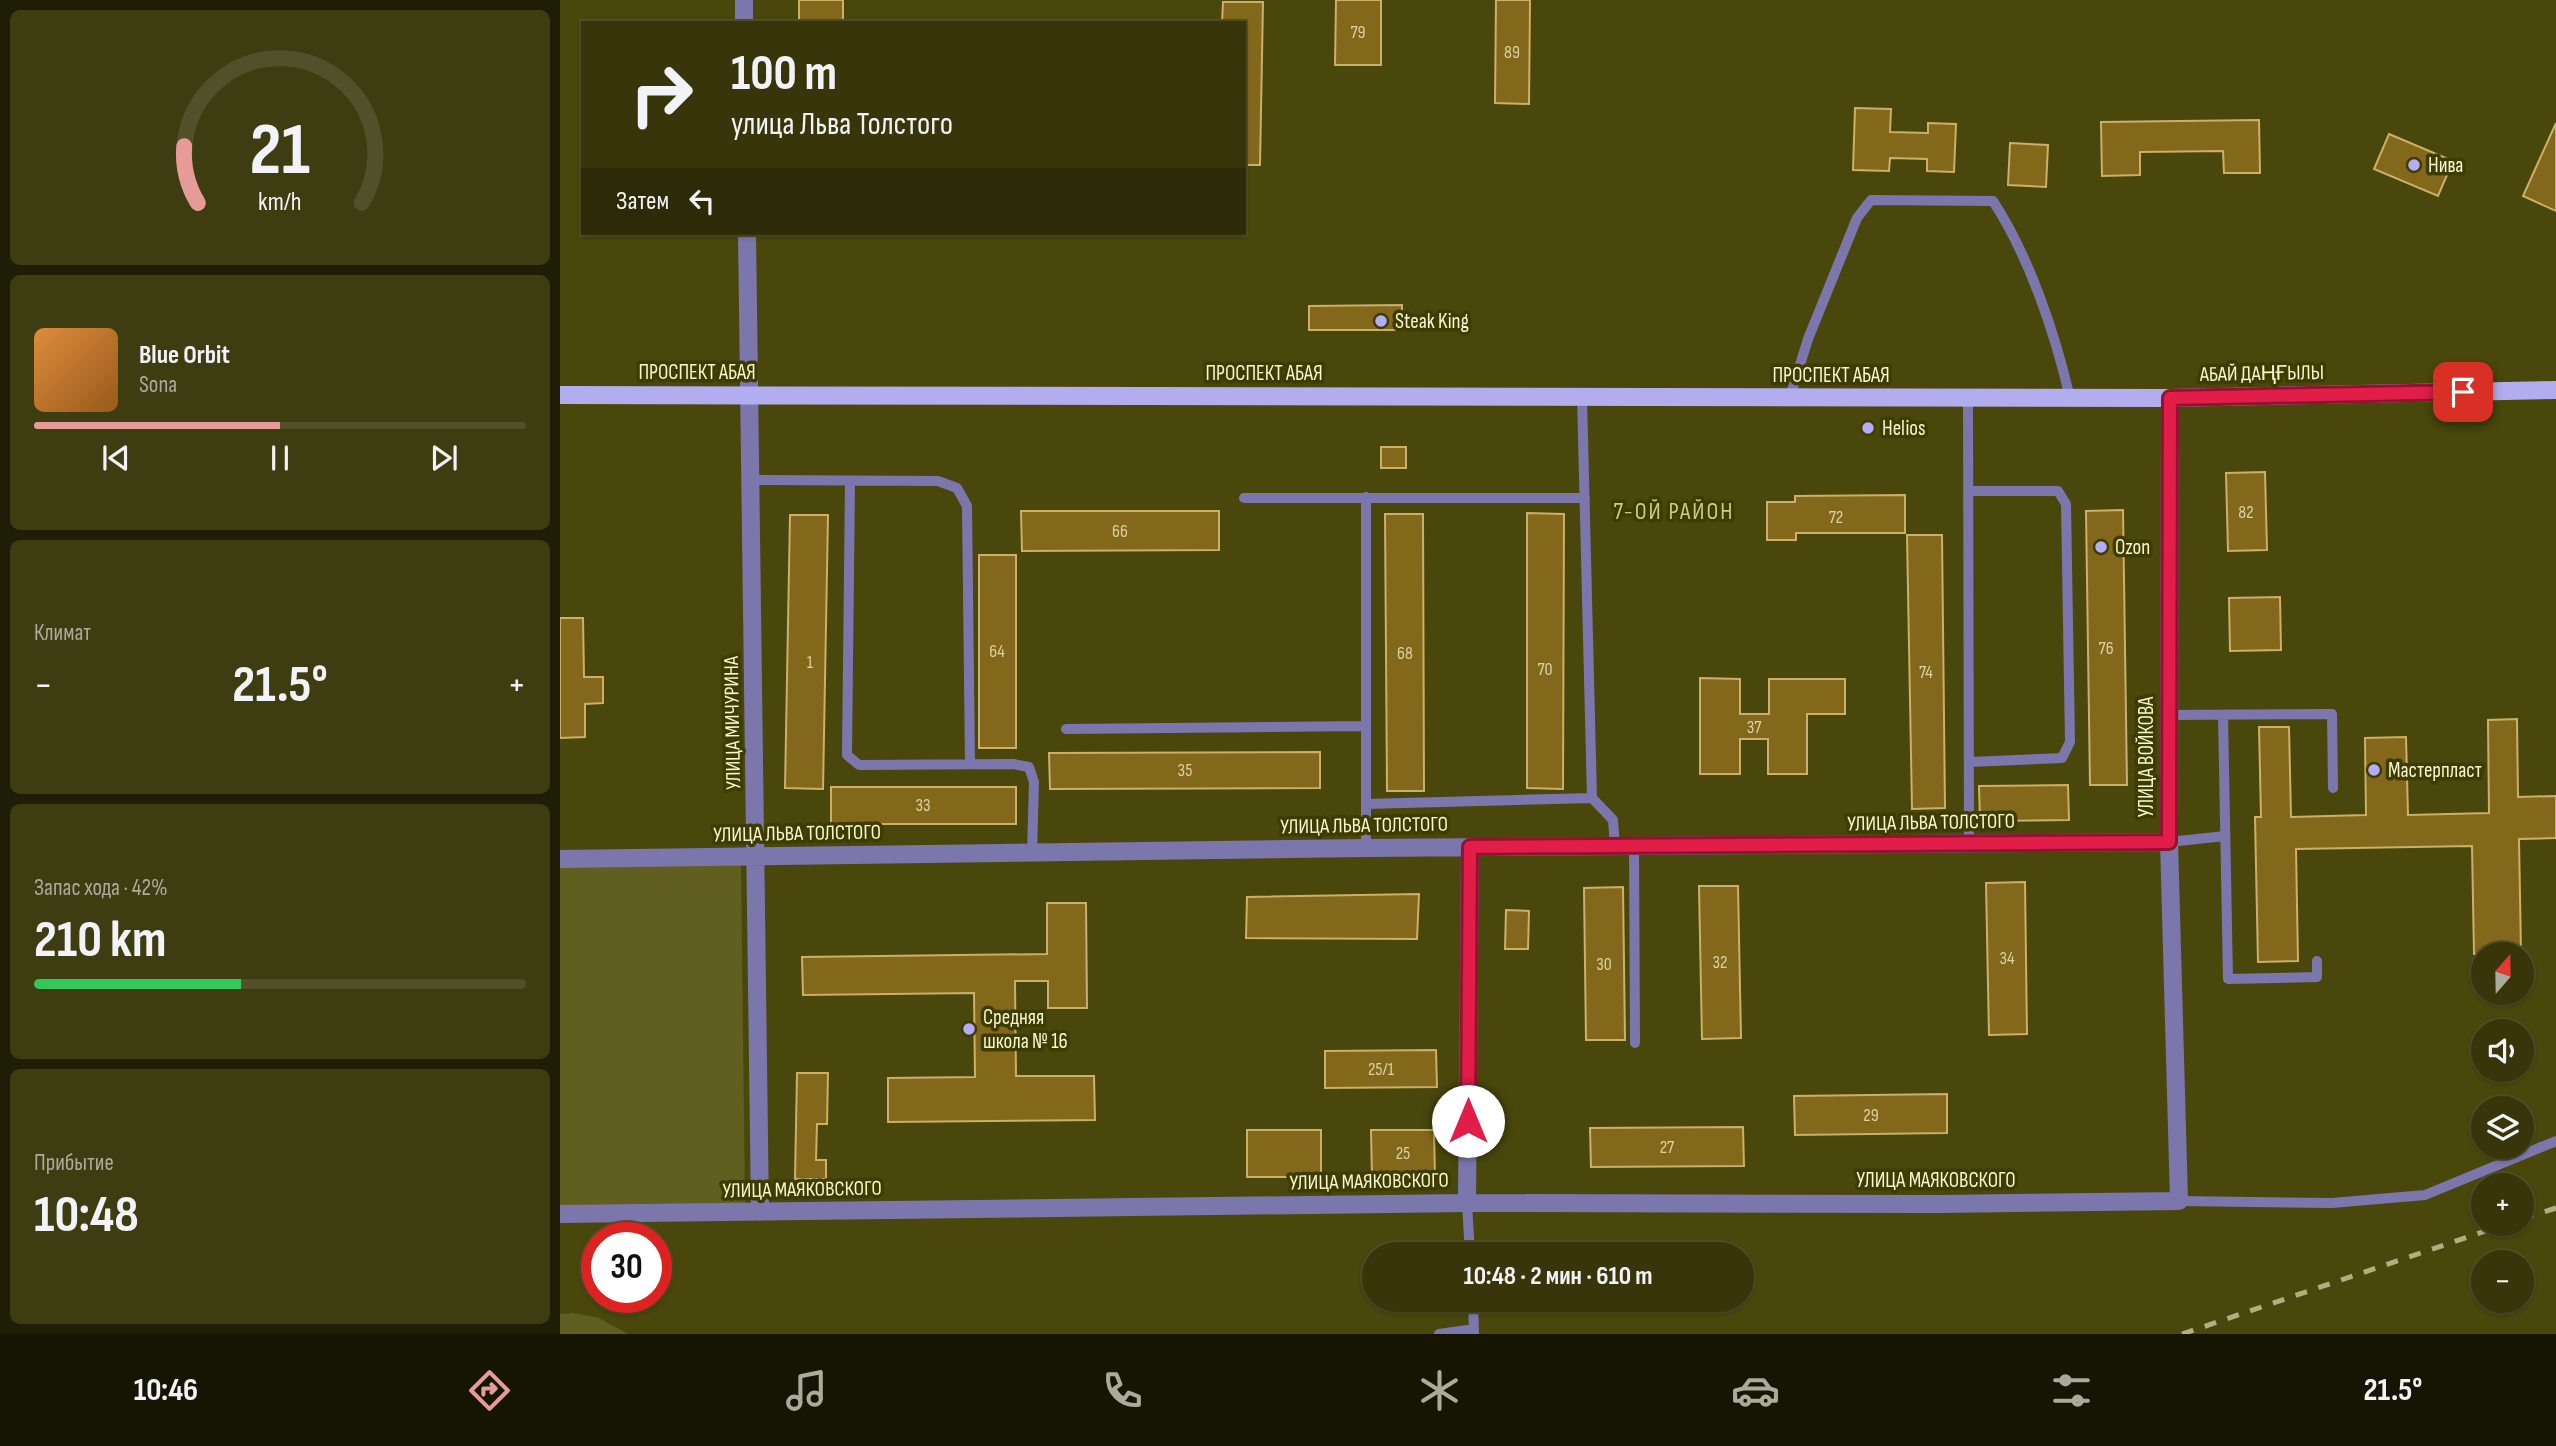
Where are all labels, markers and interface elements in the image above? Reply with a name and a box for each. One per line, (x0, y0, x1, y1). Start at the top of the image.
house number: 79 (1350, 22, 1366, 43)
house number: 89 (1504, 42, 1520, 63)
text: 100 m (731, 45, 837, 104)
icon: right (616, 49, 707, 140)
text: улица Льва Толстого (731, 105, 953, 144)
text: 21 (250, 108, 310, 196)
place label: Нива (2428, 153, 2463, 178)
marker: Нива (2406, 157, 2422, 173)
icon: left (683, 182, 721, 220)
text: Затем (616, 186, 669, 217)
text: km/h (258, 187, 302, 218)
place label: Steak King (1395, 309, 1469, 334)
marker: Steak King (1373, 313, 1389, 329)
text: Blue Orbit (139, 340, 230, 371)
street label: ПРОСПЕКТ АБАЯ (638, 360, 756, 385)
street label: АБАЙ ДАҢҒЫЛЫ (2199, 360, 2324, 387)
street label: ПРОСПЕКТ АБАЯ (1205, 361, 1323, 386)
pin (2433, 362, 2493, 422)
street label: ПРОСПЕКТ АБАЯ (1772, 363, 1890, 388)
text: Sona (139, 371, 177, 399)
icon: arrive (2444, 373, 2482, 411)
place label: Helios (1882, 416, 1926, 441)
marker: Helios (1860, 420, 1876, 436)
icon: previous (97, 439, 135, 477)
icon: pause (261, 439, 299, 477)
icon: next (425, 439, 463, 477)
district label: 7-ОЙ РАЙОН (1613, 497, 1735, 526)
house number: 82 (2238, 502, 2254, 523)
house number: 72 (1829, 507, 1843, 528)
house number: 66 (1112, 521, 1128, 542)
place label: Ozon (2115, 535, 2150, 560)
marker: Ozon (2093, 539, 2109, 555)
text: Климат (34, 619, 91, 647)
house number: 76 (2098, 638, 2114, 659)
house number: 64 (989, 641, 1005, 662)
house number: 68 (1397, 643, 1413, 664)
house number: 1 (807, 652, 814, 673)
text: 21.5° (232, 654, 328, 717)
street label: УЛИЦА МИЧУРИНА (719, 655, 746, 790)
house number: 70 (1537, 659, 1553, 680)
house number: 74 (1919, 662, 1933, 683)
text: − (34, 663, 53, 708)
text: + (507, 663, 526, 708)
street label: УЛИЦА ВОЙКОВА (2134, 696, 2159, 817)
house number: 37 (1747, 717, 1762, 738)
place label: Мастерпласт (2388, 758, 2482, 783)
house number: 35 (1178, 760, 1192, 781)
marker: Мастерпласт (2366, 762, 2382, 778)
house number: 33 (915, 795, 931, 816)
street label: УЛИЦА ЛЬВА ТОЛСТОГО (1847, 809, 2015, 836)
street label: УЛИЦА ЛЬВА ТОЛСТОГО (1280, 812, 1448, 839)
street label: УЛИЦА ЛЬВА ТОЛСТОГО (713, 820, 881, 847)
text: Запас хода · 42% (34, 874, 168, 902)
text: 210 km (34, 909, 167, 972)
north arrow (2471, 942, 2534, 1004)
map controls (2471, 942, 2534, 1313)
house number: 34 (1999, 948, 2015, 969)
house number: 32 (1713, 952, 1727, 973)
house number: 30 (1596, 954, 1612, 975)
place label: Средняя школа № 16 (983, 1005, 1068, 1054)
button: sound (2471, 1019, 2534, 1082)
marker: Средняя школа № 16 (961, 1021, 977, 1037)
house number: 25/1 (1368, 1059, 1395, 1080)
position arrow (1431, 1084, 1505, 1158)
button: layers (2471, 1096, 2534, 1159)
house number: 29 (1863, 1105, 1879, 1126)
house number: 27 (1660, 1137, 1675, 1158)
house number: 25 (1396, 1143, 1410, 1164)
text: Прибытие (34, 1149, 114, 1177)
street label: УЛИЦА МАЯКОВСКОГО (1289, 1168, 1449, 1195)
street label: УЛИЦА МАЯКОВСКОГО (1856, 1168, 2016, 1193)
button: + (2471, 1173, 2534, 1236)
street label: УЛИЦА МАЯКОВСКОГО (722, 1176, 882, 1203)
text: 10:48 (34, 1184, 139, 1247)
speed limit sign: 30 (581, 1222, 672, 1313)
button: − (2471, 1250, 2534, 1313)
text: 10:48 · 2 мин · 610 m (1464, 1261, 1652, 1292)
icon: directions (465, 1366, 514, 1415)
icon: music (782, 1366, 831, 1415)
icon: phone (1098, 1366, 1147, 1415)
icon: climate (1415, 1366, 1464, 1415)
icon: car (1731, 1366, 1780, 1415)
icon: filters (2047, 1366, 2096, 1415)
text: 10:46 (134, 1371, 198, 1410)
text: 21.5° (2364, 1371, 2422, 1410)

